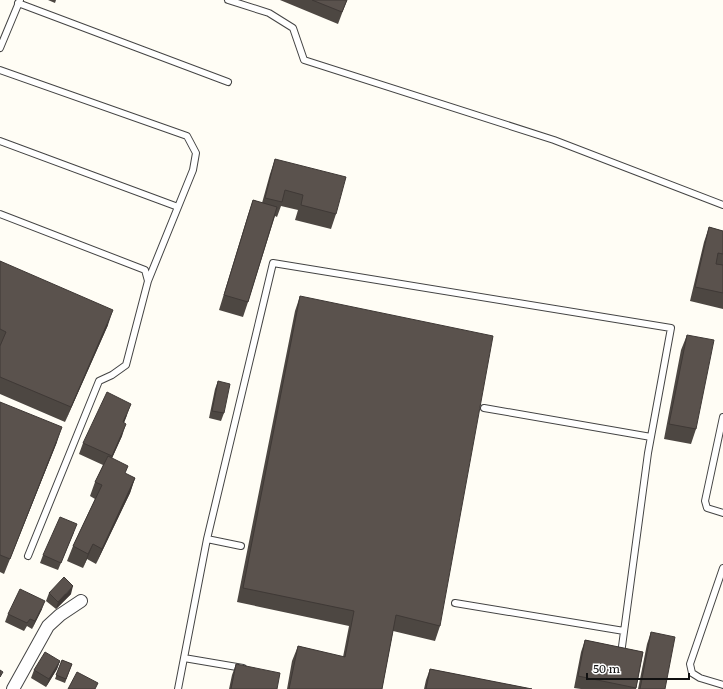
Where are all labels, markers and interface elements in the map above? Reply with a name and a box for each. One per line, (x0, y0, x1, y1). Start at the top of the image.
scale bar (587, 655, 689, 681)
text: 50 m (593, 659, 620, 677)

